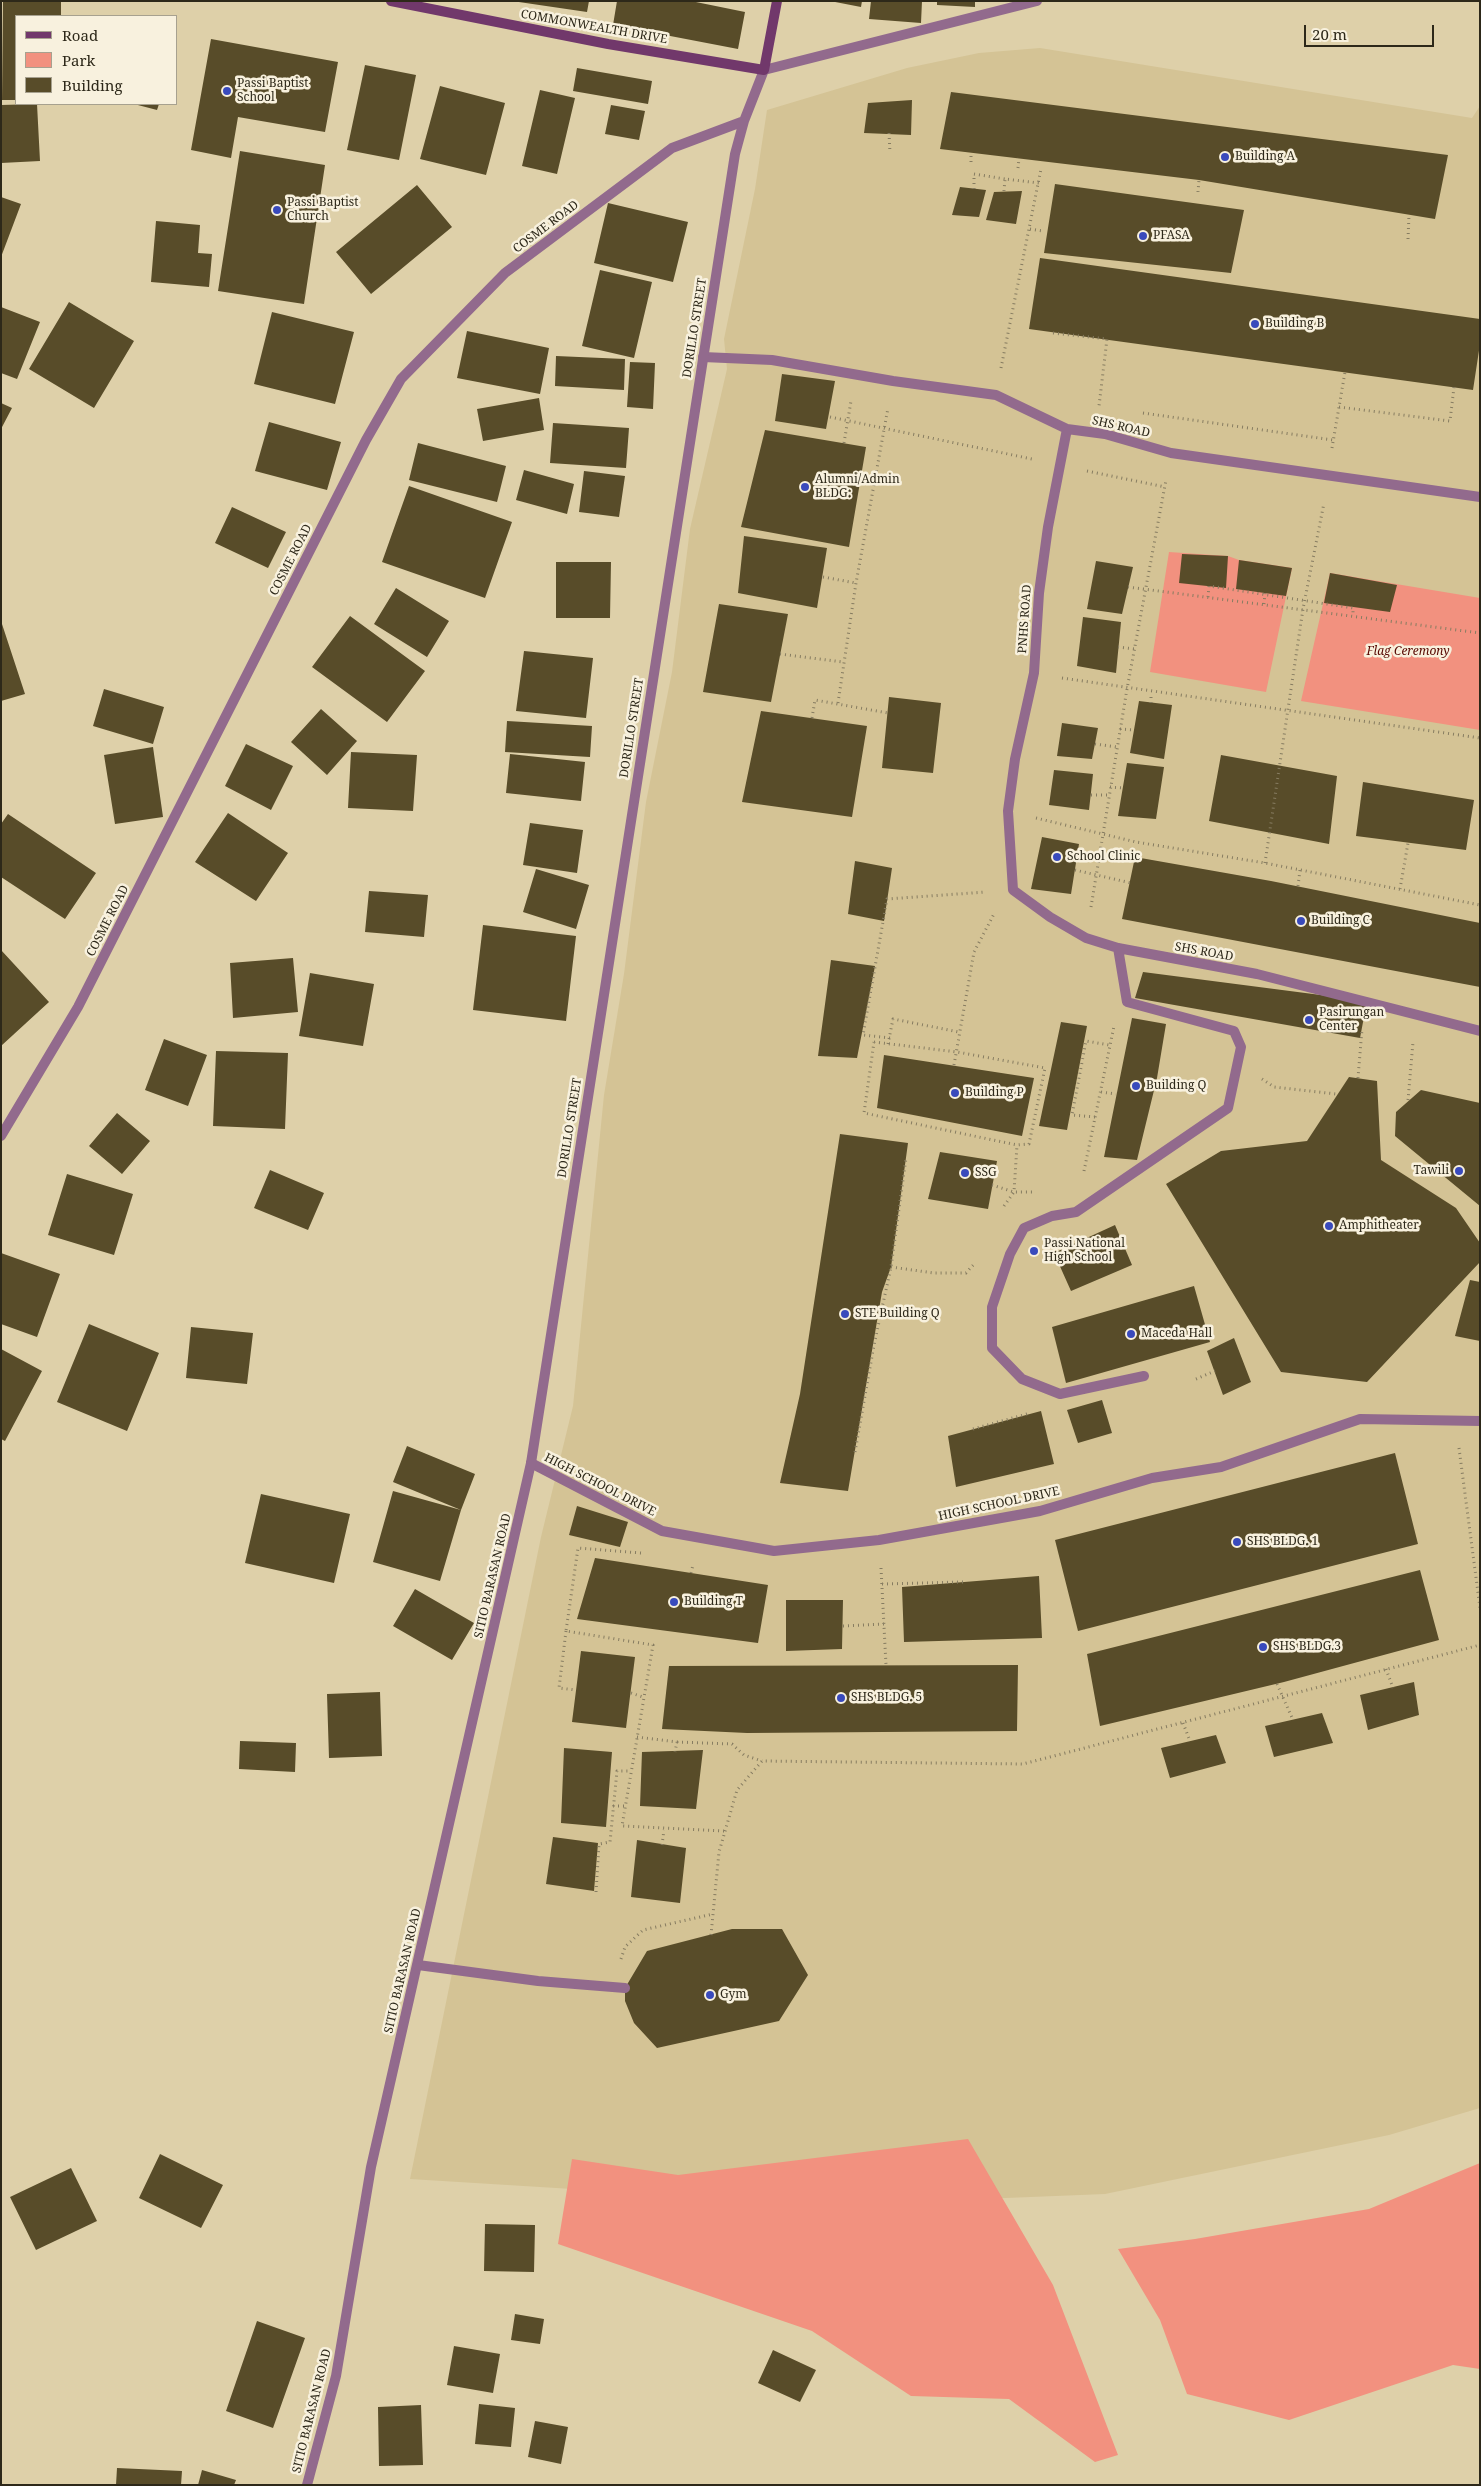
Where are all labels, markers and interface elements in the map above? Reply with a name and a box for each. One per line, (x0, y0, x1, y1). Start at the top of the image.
street label: COMMONWEALTH DRIVE (520, 7, 668, 47)
legend (15, 15, 178, 105)
scale bar (1306, 15, 1436, 47)
text: 20 m (1312, 24, 1347, 44)
text: Road (62, 25, 98, 45)
text: Park (62, 50, 95, 70)
text: Building (62, 75, 123, 95)
place label: Passi Baptist School (237, 77, 308, 105)
marker: Passi Baptist School (221, 85, 233, 97)
place label: Building A (1235, 150, 1295, 164)
marker: Building A (1219, 151, 1231, 163)
place label: Passi Baptist Church (287, 196, 358, 224)
street label: COSME ROAD (510, 198, 582, 256)
marker: Passi Baptist Church (271, 204, 283, 216)
place label: PFASA (1153, 229, 1190, 243)
marker: PFASA (1137, 230, 1149, 242)
street label: DORILLO STREET (680, 277, 710, 379)
place label: Building B (1265, 317, 1324, 331)
marker: Building B (1249, 318, 1261, 330)
street label: SHS ROAD (1091, 413, 1151, 441)
place label: Alumni/Admin BLDG: (815, 473, 900, 501)
marker: Alumni/Admin BLDG: (799, 481, 811, 493)
street label: COSME ROAD (267, 522, 315, 598)
street label: PNHS ROAD (1015, 584, 1035, 654)
park label: Flag Ceremony (1366, 645, 1450, 659)
street label: DORILLO STREET (617, 677, 647, 779)
place label: School Clinic (1067, 850, 1140, 864)
marker: School Clinic (1051, 851, 1063, 863)
street label: COSME ROAD (84, 883, 132, 959)
place label: Building C (1311, 914, 1370, 928)
marker: Building C (1295, 915, 1307, 927)
street label: SHS ROAD (1174, 940, 1234, 964)
place label: Pasirungan Center (1319, 1006, 1384, 1034)
marker: Pasirungan Center (1303, 1014, 1315, 1026)
street label: DORILLO STREET (555, 1077, 585, 1179)
place label: Building Q (1146, 1079, 1206, 1093)
marker: Building Q (1130, 1080, 1142, 1092)
place label: Building P (965, 1086, 1024, 1100)
marker: Building P (949, 1087, 961, 1099)
place label: Tawili (1414, 1164, 1449, 1178)
marker: Tawili (1453, 1165, 1465, 1177)
place label: SSG (975, 1166, 997, 1180)
marker: SSG (959, 1167, 971, 1179)
place label: Amphitheater (1339, 1219, 1419, 1233)
marker: Amphitheater (1323, 1220, 1335, 1232)
place label: Passi National High School (1044, 1237, 1125, 1265)
marker: Passi National High School (1028, 1245, 1040, 1257)
place label: STE Building Q (855, 1307, 940, 1321)
marker: STE Building Q (839, 1308, 851, 1320)
place label: Maceda Hall (1141, 1327, 1212, 1341)
marker: Maceda Hall (1125, 1328, 1137, 1340)
street label: HIGH SCHOOL DRIVE (542, 1451, 658, 1519)
street label: HIGH SCHOOL DRIVE (937, 1484, 1061, 1524)
street label: SITIO BARASAN ROAD (472, 1512, 514, 1640)
place label: SHS BLDG. 1 (1247, 1535, 1318, 1549)
marker: SHS BLDG. 1 (1231, 1536, 1243, 1548)
place label: Building T (684, 1595, 743, 1609)
marker: Building T (668, 1596, 680, 1608)
place label: SHS BLDG.3 (1273, 1640, 1341, 1654)
marker: SHS BLDG.3 (1257, 1641, 1269, 1653)
place label: SHS BLDG. 5 (851, 1691, 922, 1705)
marker: SHS BLDG. 5 (835, 1692, 847, 1704)
street label: SITIO BARASAN ROAD (382, 1907, 424, 2035)
place label: Gym (720, 1988, 747, 2002)
marker: Gym (704, 1989, 716, 2001)
street label: SITIO BARASAN ROAD (290, 2347, 334, 2475)

